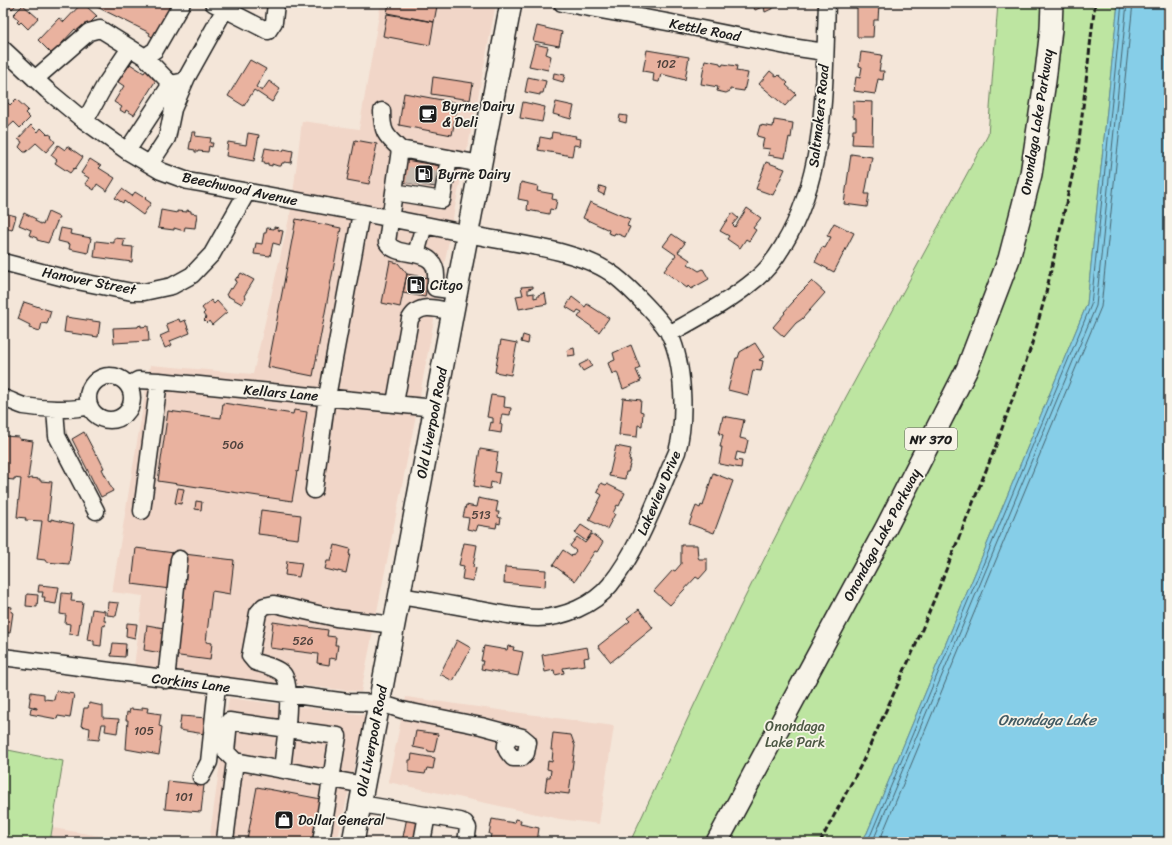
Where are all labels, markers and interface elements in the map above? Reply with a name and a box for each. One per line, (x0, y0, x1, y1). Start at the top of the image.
street label: Kettle Road (667, 11, 744, 49)
street label: Onondaga Lake Parkway (1013, 46, 1061, 197)
house number: 102 (656, 53, 676, 75)
street label: Saltmakers Road (801, 62, 837, 169)
place label: Byrne Dairy & Deli (442, 94, 515, 135)
cafe icon: Byrne Dairy & Deli (417, 103, 439, 125)
place label: Byrne Dairy (438, 162, 511, 187)
fuel station icon: Byrne Dairy (413, 163, 435, 185)
street label: Beechwood Avenue (180, 165, 300, 213)
street label: Hanover Street (40, 260, 139, 303)
place label: Citgo (430, 273, 463, 298)
fuel station icon: Citgo (405, 274, 427, 296)
street label: Old Liverpool Road (409, 364, 455, 481)
street label: Kellars Lane (243, 377, 319, 409)
road number: NY 370 (905, 428, 957, 450)
house number: 506 (222, 434, 244, 456)
street label: Lakeview Drive (630, 446, 688, 539)
street label: Onondaga Lake Parkway (836, 463, 928, 606)
house number: 513 (471, 504, 491, 526)
house number: 526 (292, 630, 314, 652)
street label: Corkins Lane (150, 666, 232, 700)
street label: Old Liverpool Road (349, 682, 395, 799)
water label: Onondaga Lake (998, 707, 1097, 733)
park label: Onondaga Lake Park (765, 714, 825, 755)
house number: 105 (134, 720, 154, 742)
house number: 101 (175, 786, 193, 808)
place label: Dollar General (298, 808, 386, 833)
shop icon: Dollar General (273, 809, 295, 831)

